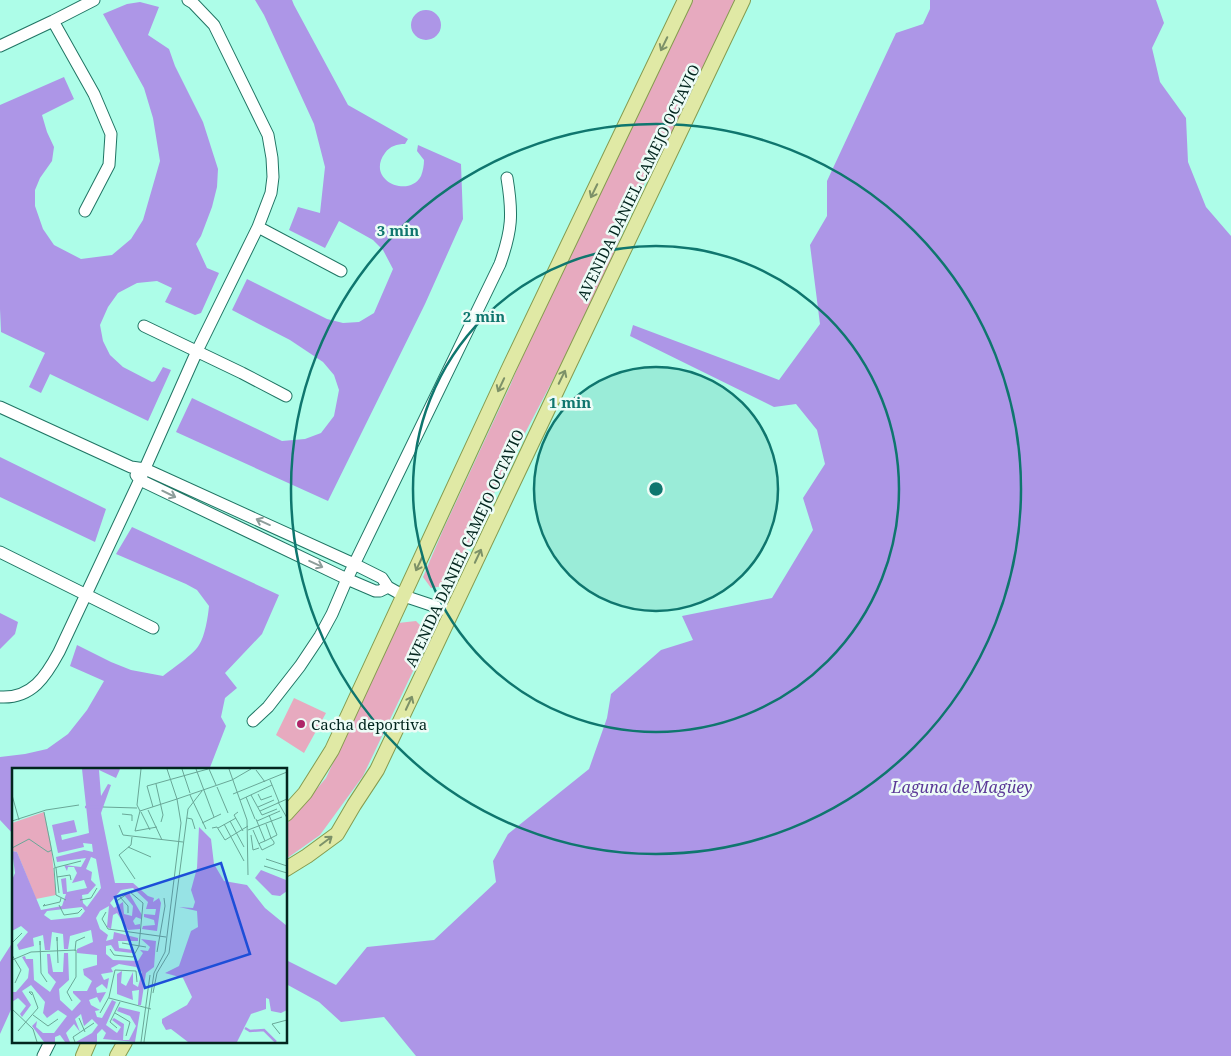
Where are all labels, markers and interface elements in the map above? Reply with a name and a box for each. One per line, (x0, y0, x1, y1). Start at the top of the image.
one-way arrow (658, 36, 668, 51)
street label: AVENIDA DANIEL CAMEJO OCTAVIO (572, 61, 704, 303)
one-way arrow (588, 183, 598, 198)
text: 3 min (377, 220, 419, 240)
text: 2 min (463, 306, 505, 326)
one-way arrow (558, 370, 568, 385)
one-way arrow (496, 377, 505, 392)
text: 1 min (549, 392, 591, 412)
street label: AVENIDA DANIEL CAMEJO OCTAVIO (400, 426, 528, 670)
centre of rings (647, 480, 665, 498)
one-way arrow (162, 489, 177, 499)
one-way arrow (256, 516, 271, 526)
one-way arrow (474, 549, 483, 564)
one-way arrow (413, 556, 423, 571)
one-way arrow (308, 560, 323, 569)
one-way arrow (404, 696, 414, 711)
place label: Cacha deportiva (311, 714, 427, 734)
marker: Cacha deportiva (295, 718, 307, 730)
inset map (12, 768, 288, 1044)
water label: Laguna de Magüey (890, 776, 1033, 798)
one-way arrow (319, 836, 332, 847)

